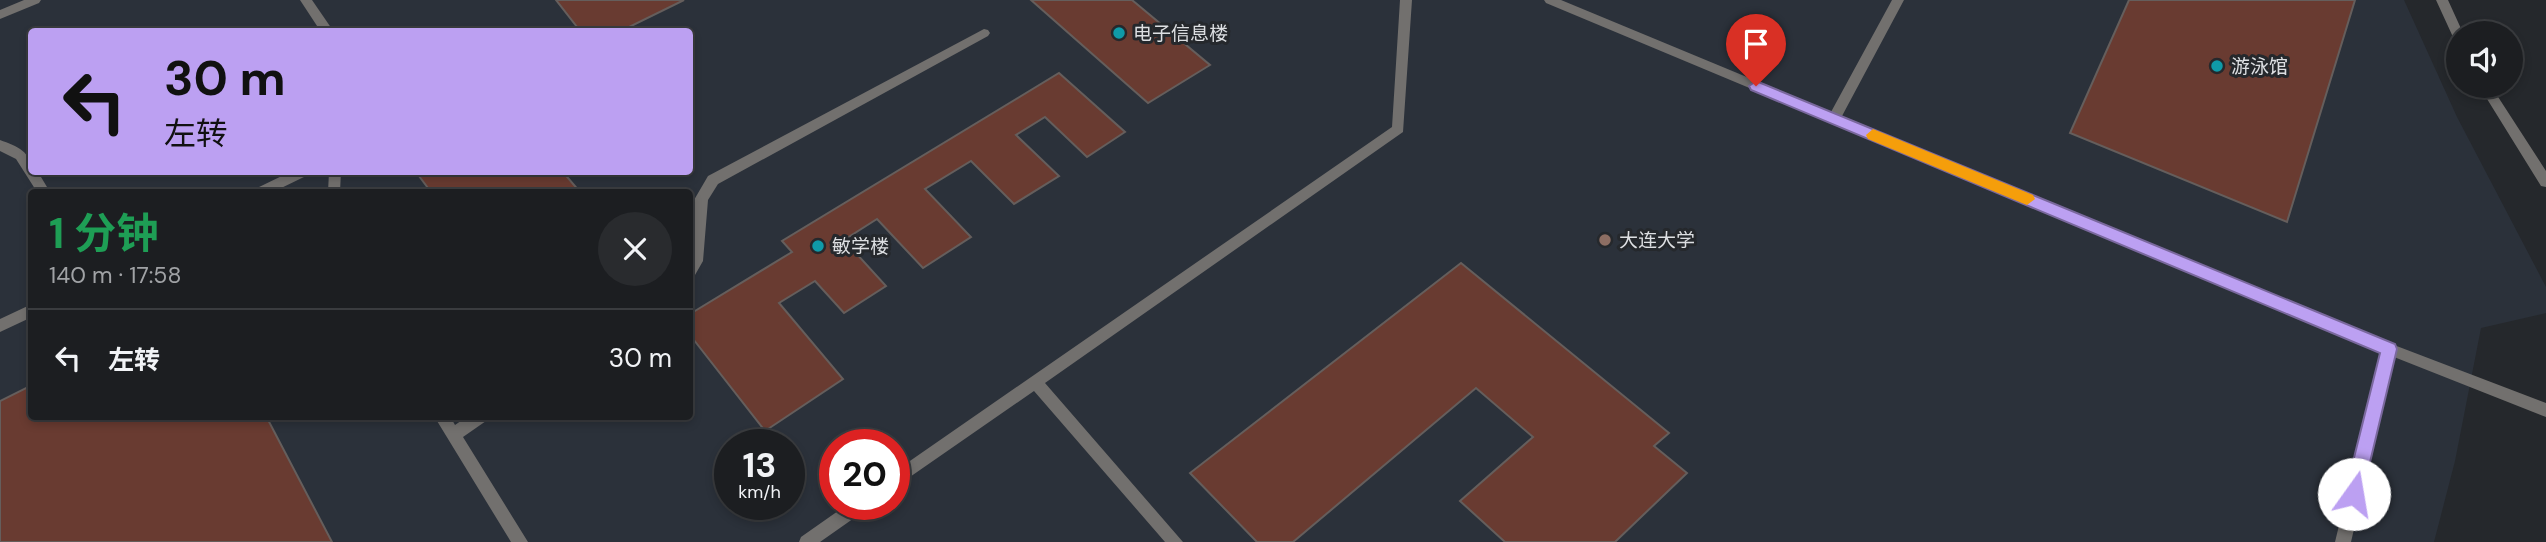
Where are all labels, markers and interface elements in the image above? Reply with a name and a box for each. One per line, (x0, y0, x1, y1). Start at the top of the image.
pin (1726, 14, 1786, 86)
place label: 电子信息楼 (1133, 21, 1228, 46)
map controls (2446, 21, 2523, 98)
button: sound (2446, 21, 2523, 98)
marker: 电子信息楼 (1111, 25, 1127, 41)
icon: arrive (1737, 25, 1775, 63)
text: 30 m (164, 46, 286, 110)
place label: 游泳馆 (2231, 54, 2288, 79)
icon: left (49, 56, 140, 147)
marker: 游泳馆 (2209, 58, 2225, 74)
text: 左转 (164, 113, 228, 155)
text: 1 分钟 (49, 206, 158, 261)
button: close (598, 212, 672, 286)
place label: 大连大学 (1619, 228, 1695, 253)
marker: 大连大学 (1597, 232, 1613, 248)
place label: 敏学楼 (832, 234, 889, 259)
marker: 敏学楼 (810, 238, 826, 254)
text: 140 m · 17:58 (49, 260, 181, 290)
icon: left (49, 339, 87, 377)
text: 30 m (609, 341, 672, 375)
text: 左转 (108, 343, 160, 377)
speed limit sign: 20 (819, 429, 910, 520)
text: 13 (743, 442, 776, 488)
position arrow (2317, 457, 2391, 531)
text: km/h (738, 480, 781, 504)

